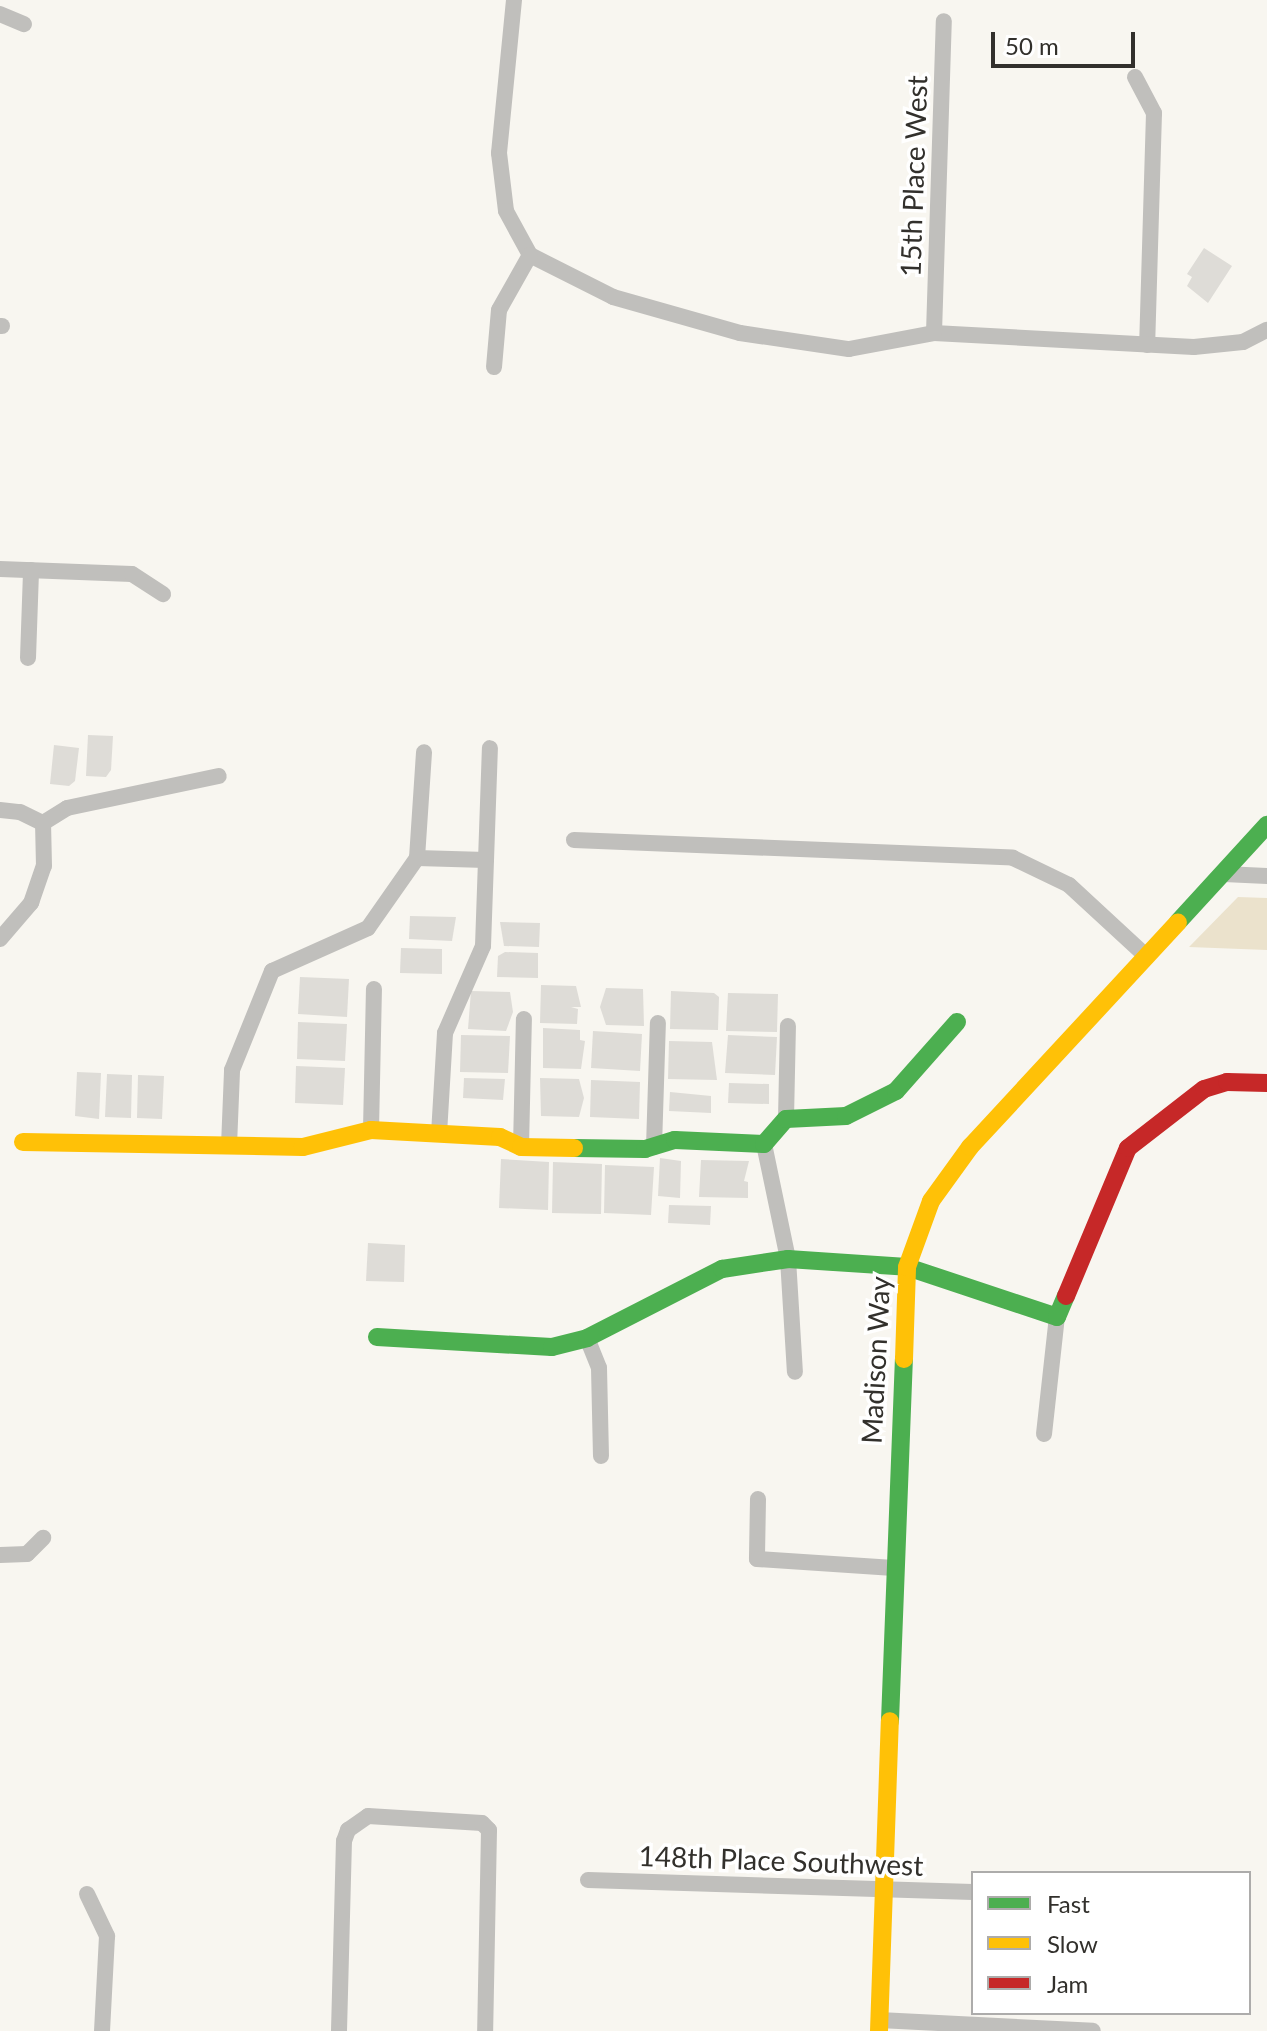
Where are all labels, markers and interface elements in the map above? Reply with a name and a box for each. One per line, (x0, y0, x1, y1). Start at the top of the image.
scale bar (995, 16, 1139, 66)
text: 50 m (1005, 31, 1059, 60)
street label: 15th Place West (893, 74, 933, 278)
street label: Madison Way (854, 1275, 896, 1445)
street label: 148th Place Southwest (638, 1838, 924, 1882)
legend (971, 1871, 1251, 2015)
text: Fast (1047, 1889, 1090, 1918)
text: Slow (1047, 1929, 1098, 1958)
text: Jam (1047, 1969, 1088, 1998)

